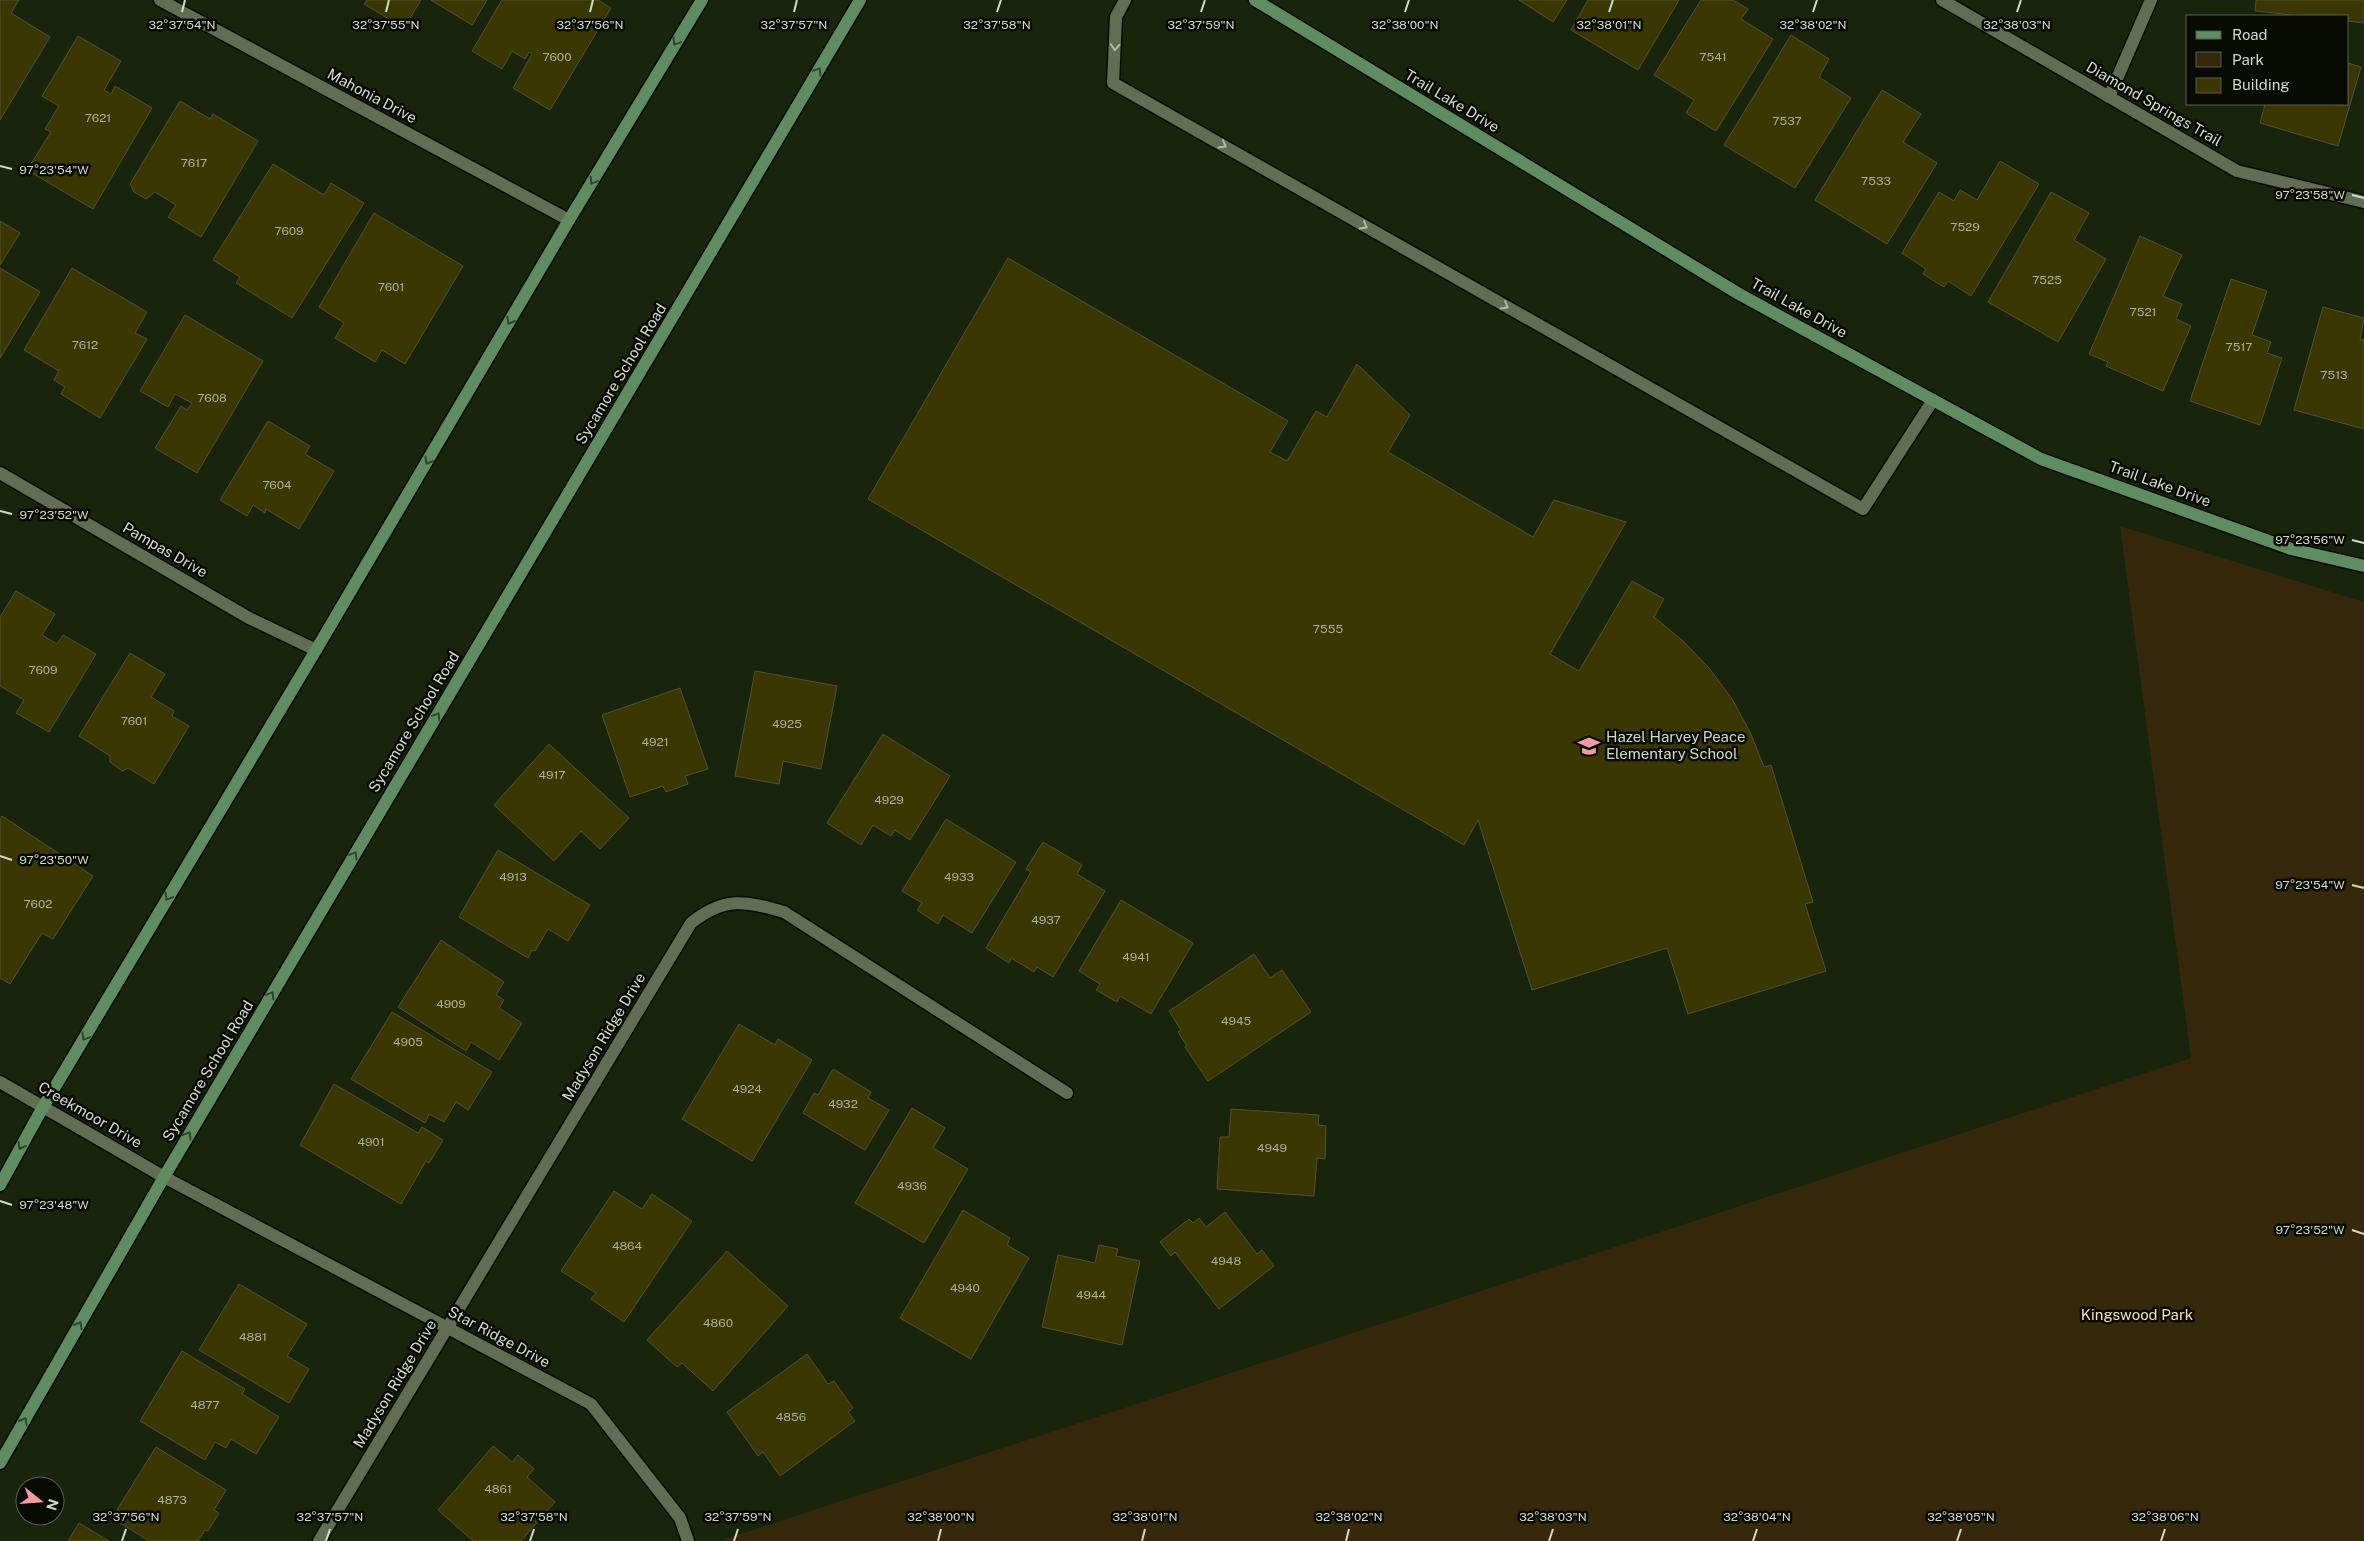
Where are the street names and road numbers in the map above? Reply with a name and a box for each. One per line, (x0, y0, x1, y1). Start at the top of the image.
street label: Diamond Springs Trail (2084, 58, 2225, 149)
street label: Mahonia Drive (325, 65, 420, 126)
street label: Trail Lake Drive (1402, 66, 1503, 135)
street label: Trail Lake Drive (1748, 274, 1850, 341)
street label: Sycamore School Road (572, 300, 669, 447)
street label: Trail Lake Drive (2107, 457, 2213, 510)
street label: Pampas Drive (120, 519, 211, 581)
street label: Sycamore School Road (365, 648, 462, 795)
street label: Madyson Ridge Drive (559, 970, 649, 1104)
street label: Sycamore School Road (159, 997, 256, 1144)
street label: Creekmoor Drive (35, 1078, 145, 1151)
street label: Star Ridge Drive (445, 1303, 553, 1371)
street label: Madyson Ridge Drive (350, 1317, 440, 1451)

